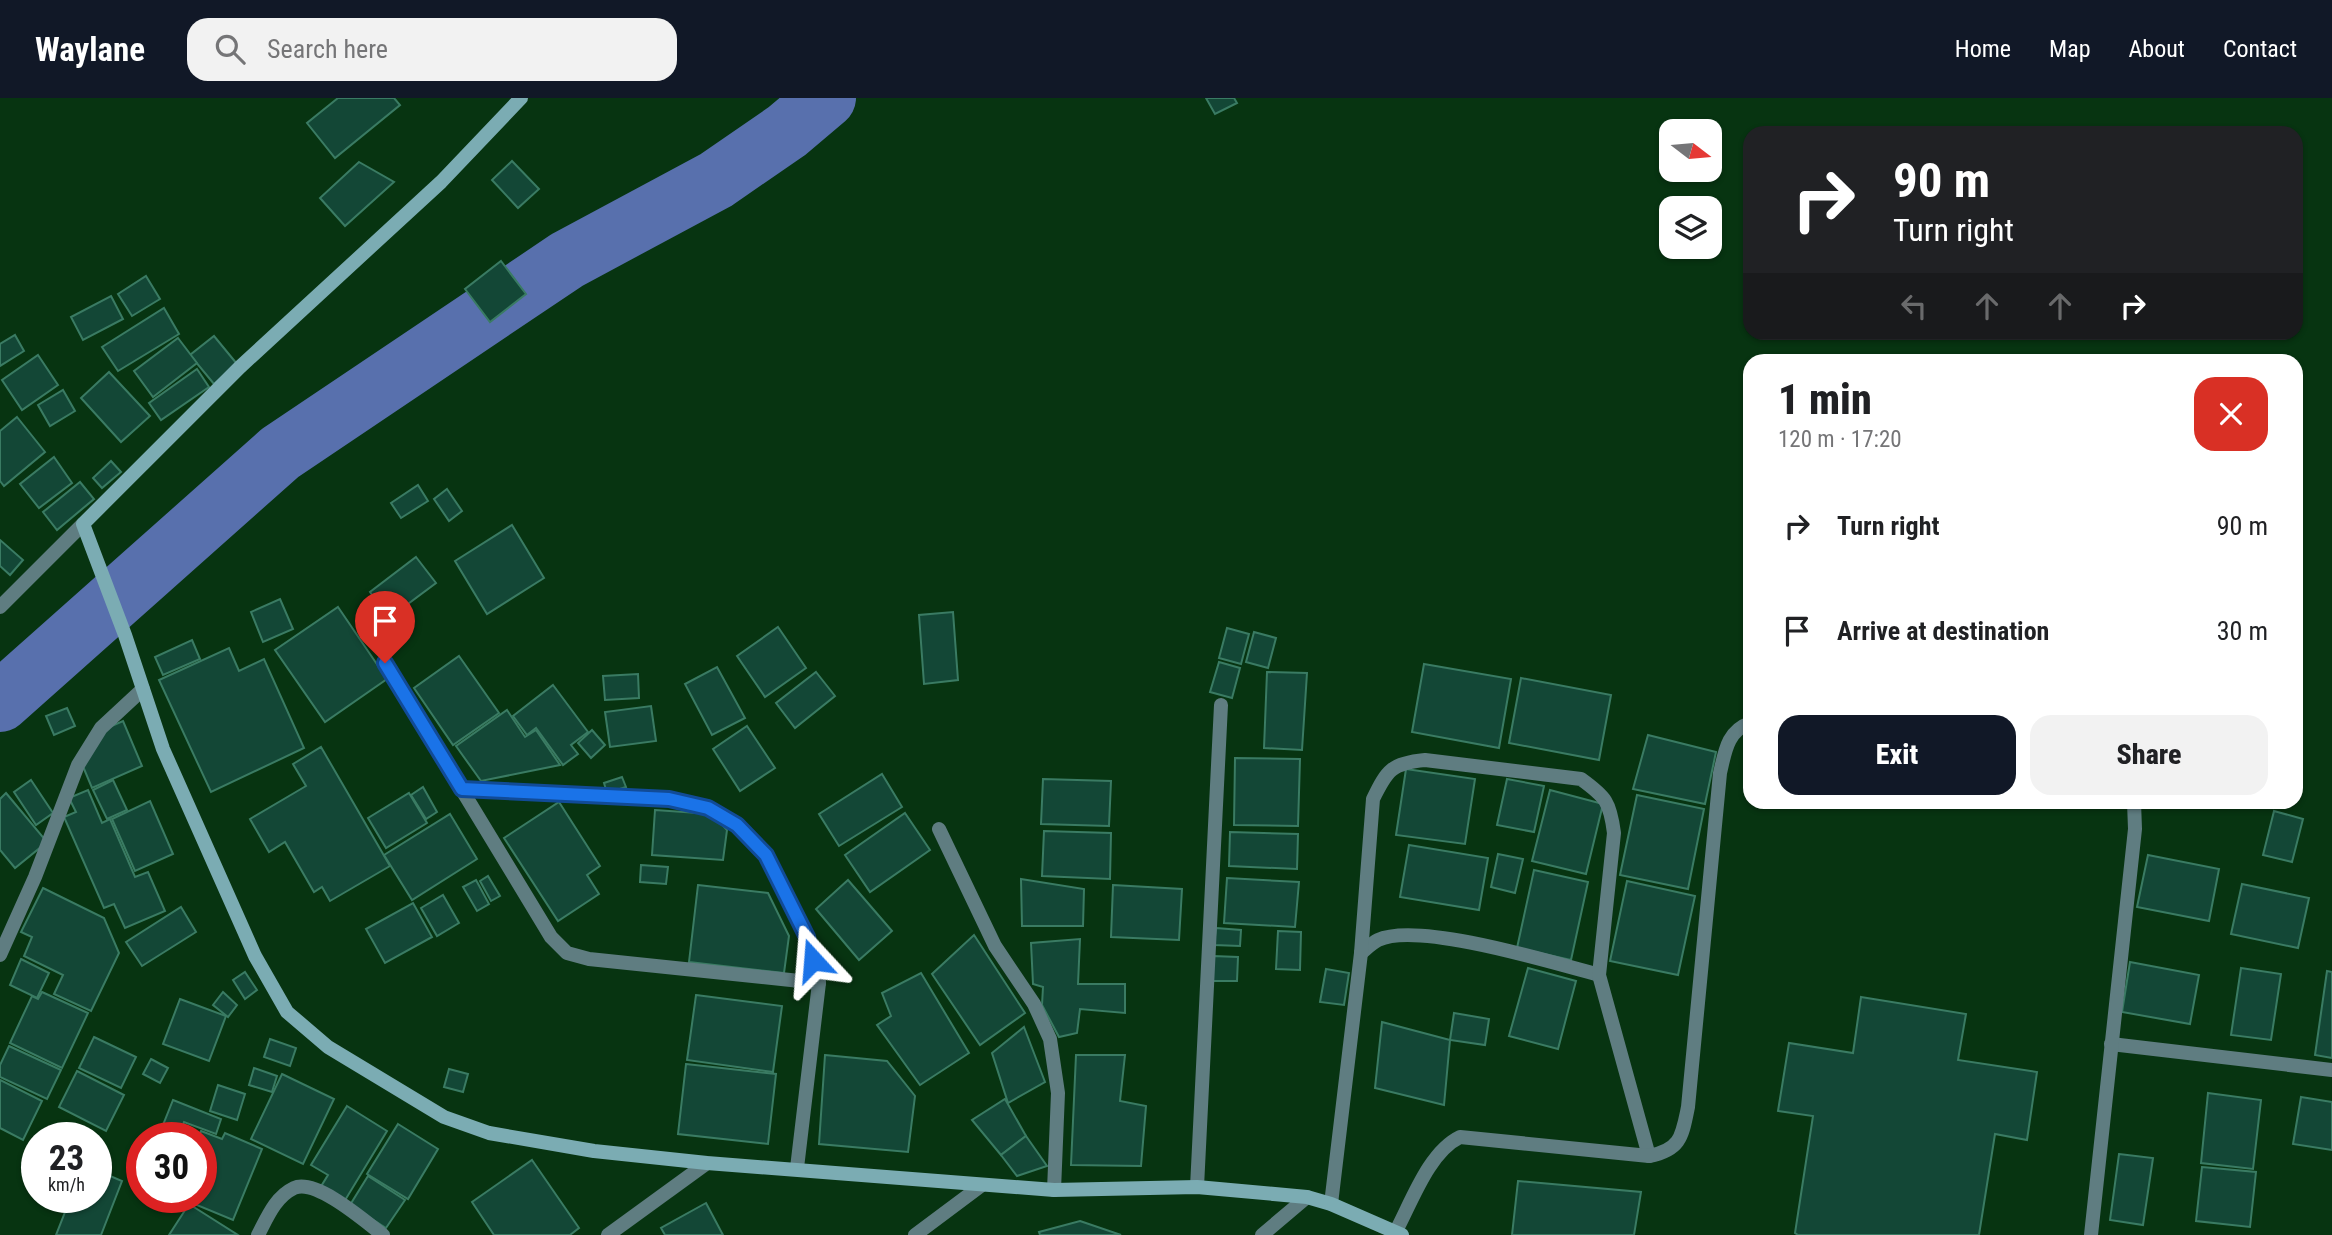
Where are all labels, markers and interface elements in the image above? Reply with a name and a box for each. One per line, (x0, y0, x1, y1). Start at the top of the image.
search box (187, 18, 677, 81)
text: Waylane (35, 30, 145, 69)
icon: search (211, 30, 249, 68)
text: Search here (267, 34, 388, 64)
text: Home (1955, 35, 2011, 63)
text: Map (2049, 35, 2091, 63)
text: About (2129, 35, 2185, 63)
text: Contact (2223, 35, 2297, 63)
north arrow (1659, 119, 1722, 182)
map controls (1659, 119, 1722, 259)
text: 90 m (1893, 152, 1990, 209)
icon: right (1778, 154, 1869, 245)
button: layers (1659, 196, 1722, 259)
text: Turn right (1893, 211, 2014, 249)
icon: left (1895, 287, 1933, 325)
icon: ahead (1968, 287, 2006, 325)
icon: ahead (2041, 287, 2079, 325)
icon: right (2114, 287, 2152, 325)
text: 1 min (1778, 375, 1872, 424)
button: close (2194, 377, 2268, 451)
text: 120 m · 17:20 (1778, 426, 1902, 453)
icon: right (1778, 507, 1816, 545)
text: Turn right (1837, 511, 1939, 541)
text: 90 m (2217, 511, 2268, 541)
pin (355, 591, 415, 663)
icon: arrive (366, 602, 404, 640)
icon: arrive (1778, 612, 1816, 650)
text: Arrive at destination (1837, 616, 2049, 646)
text: 30 m (2217, 616, 2268, 646)
button: Exit (1778, 715, 2016, 795)
button: Share (2030, 715, 2268, 795)
position arrow (776, 923, 850, 997)
speed limit sign: 30 (126, 1122, 217, 1213)
text: 23 (49, 1138, 84, 1179)
text: km/h (48, 1174, 85, 1195)

